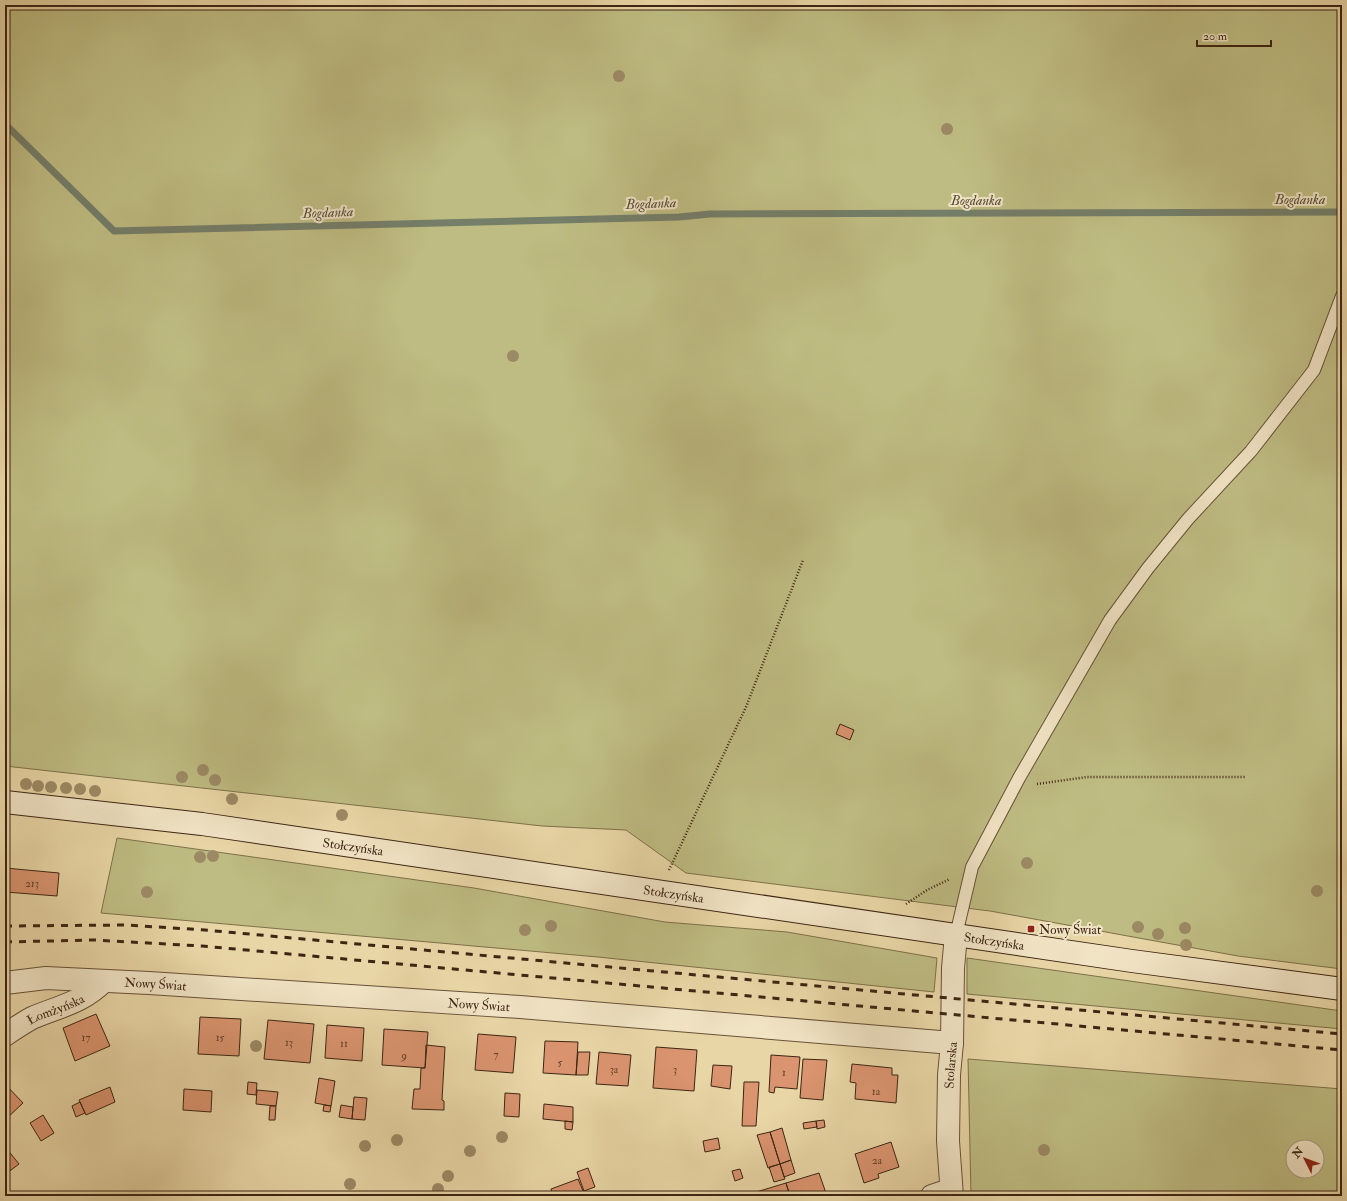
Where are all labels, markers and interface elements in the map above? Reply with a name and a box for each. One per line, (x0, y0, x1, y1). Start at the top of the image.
scale bar (1197, 22, 1271, 48)
text: 20 m (1203, 29, 1228, 44)
water label: Bogdanka (1274, 191, 1326, 208)
water label: Bogdanka (950, 192, 1002, 209)
water label: Bogdanka (624, 194, 677, 213)
water label: Bogdanka (301, 203, 354, 222)
street label: Stołczyńska (322, 835, 385, 860)
house number: 213 (25, 877, 39, 890)
street label: Stołczyńska (642, 882, 705, 907)
place label: Nowy Świat (1039, 921, 1101, 939)
marker: Nowy Świat (1026, 924, 1036, 934)
street label: Stołczyńska (963, 929, 1026, 954)
street label: Nowy Świat (124, 975, 187, 994)
street label: Łomżyńska (24, 991, 88, 1028)
street label: Nowy Świat (447, 995, 510, 1015)
house number: 17 (82, 1031, 90, 1044)
house number: 15 (216, 1031, 225, 1044)
house number: 13 (285, 1036, 293, 1049)
house number: 11 (340, 1037, 348, 1050)
street label: Stolarska (942, 1040, 961, 1089)
house number: 7 (493, 1048, 499, 1061)
house number: 9 (400, 1049, 407, 1062)
house number: 5 (558, 1056, 563, 1069)
house number: 3a (610, 1063, 619, 1076)
house number: 3 (673, 1063, 677, 1076)
house number: 1 (782, 1066, 786, 1079)
house number: 1a (872, 1085, 881, 1098)
north arrow (1285, 1139, 1325, 1179)
text: N (1289, 1144, 1307, 1161)
house number: 2a (872, 1154, 883, 1167)

